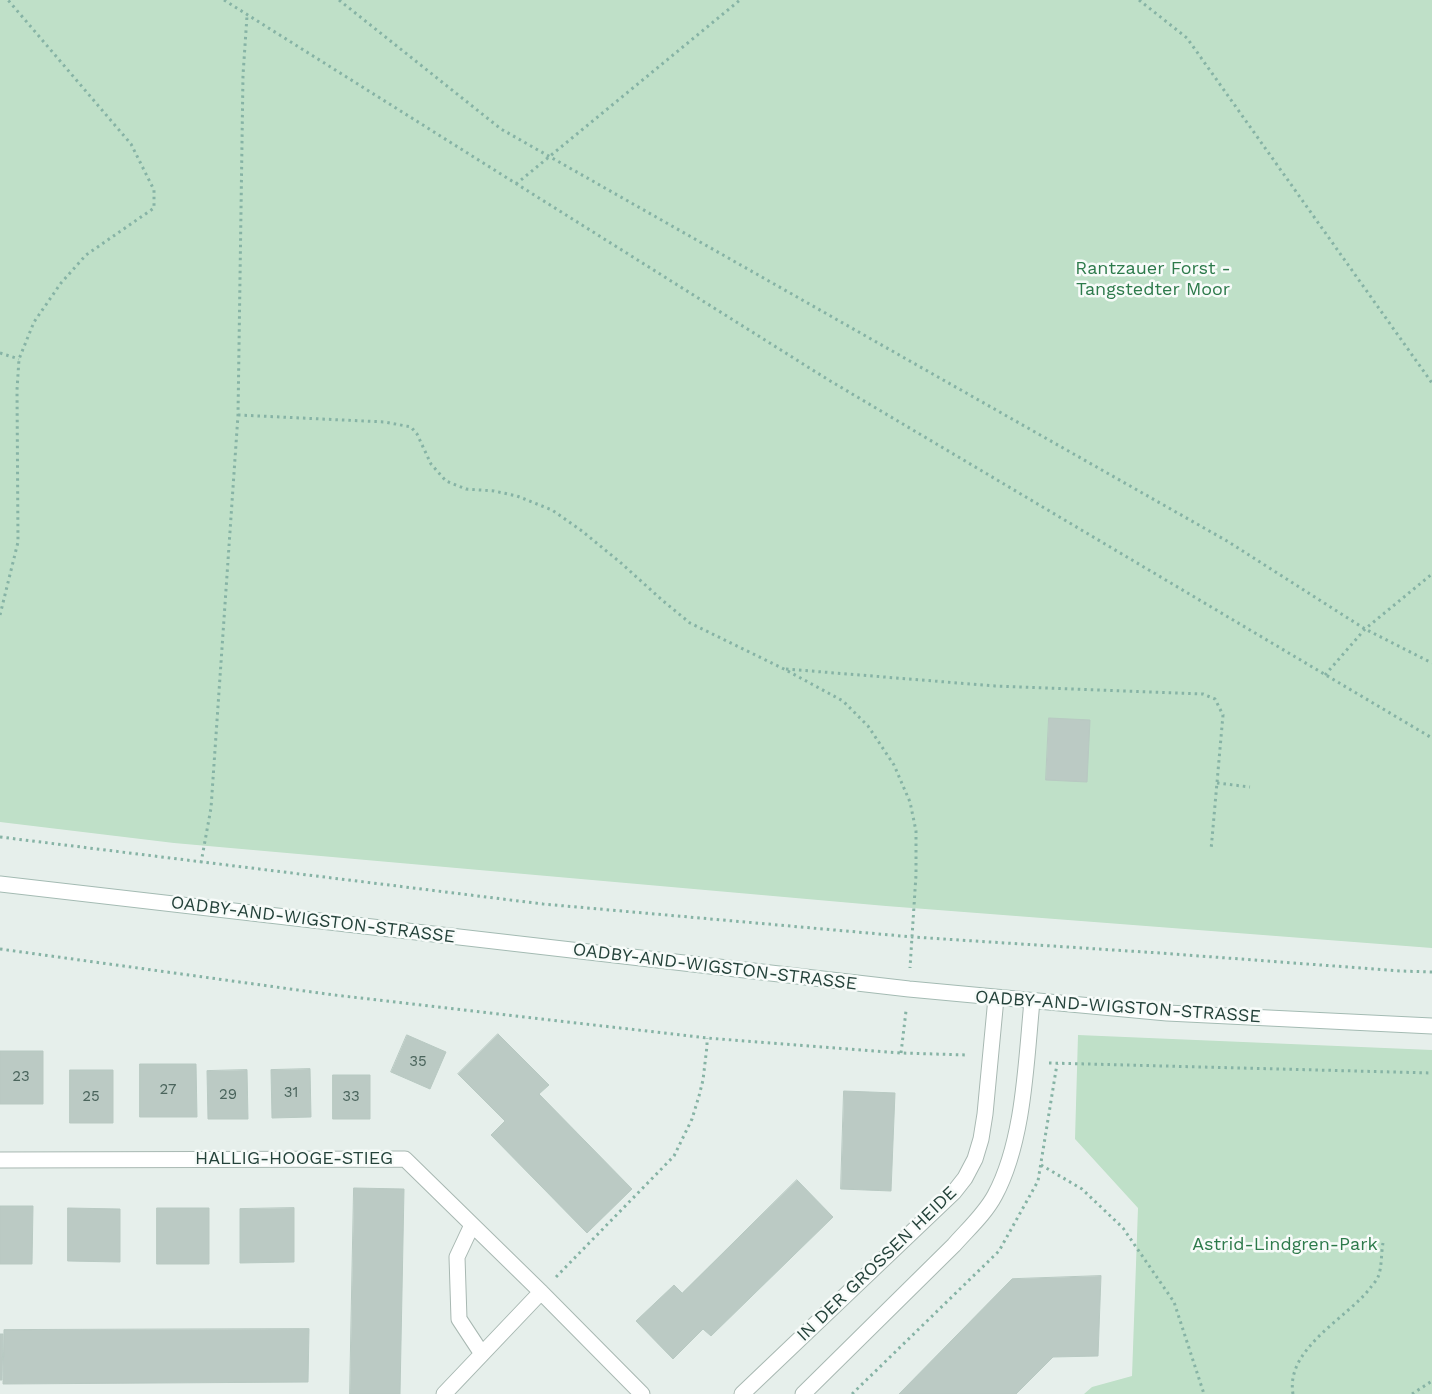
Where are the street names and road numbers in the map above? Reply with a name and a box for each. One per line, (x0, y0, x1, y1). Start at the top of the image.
street label: OADBY-AND-WIGSTON-STRASSE (170, 892, 456, 948)
street label: OADBY-AND-WIGSTON-STRASSE (572, 939, 858, 995)
street label: OADBY-AND-WIGSTON-STRASSE (974, 986, 1262, 1028)
street label: HALLIG-HOOGE-STIEG (195, 1148, 393, 1170)
street label: IN DER GROSSEN HEIDE (793, 1182, 961, 1346)

